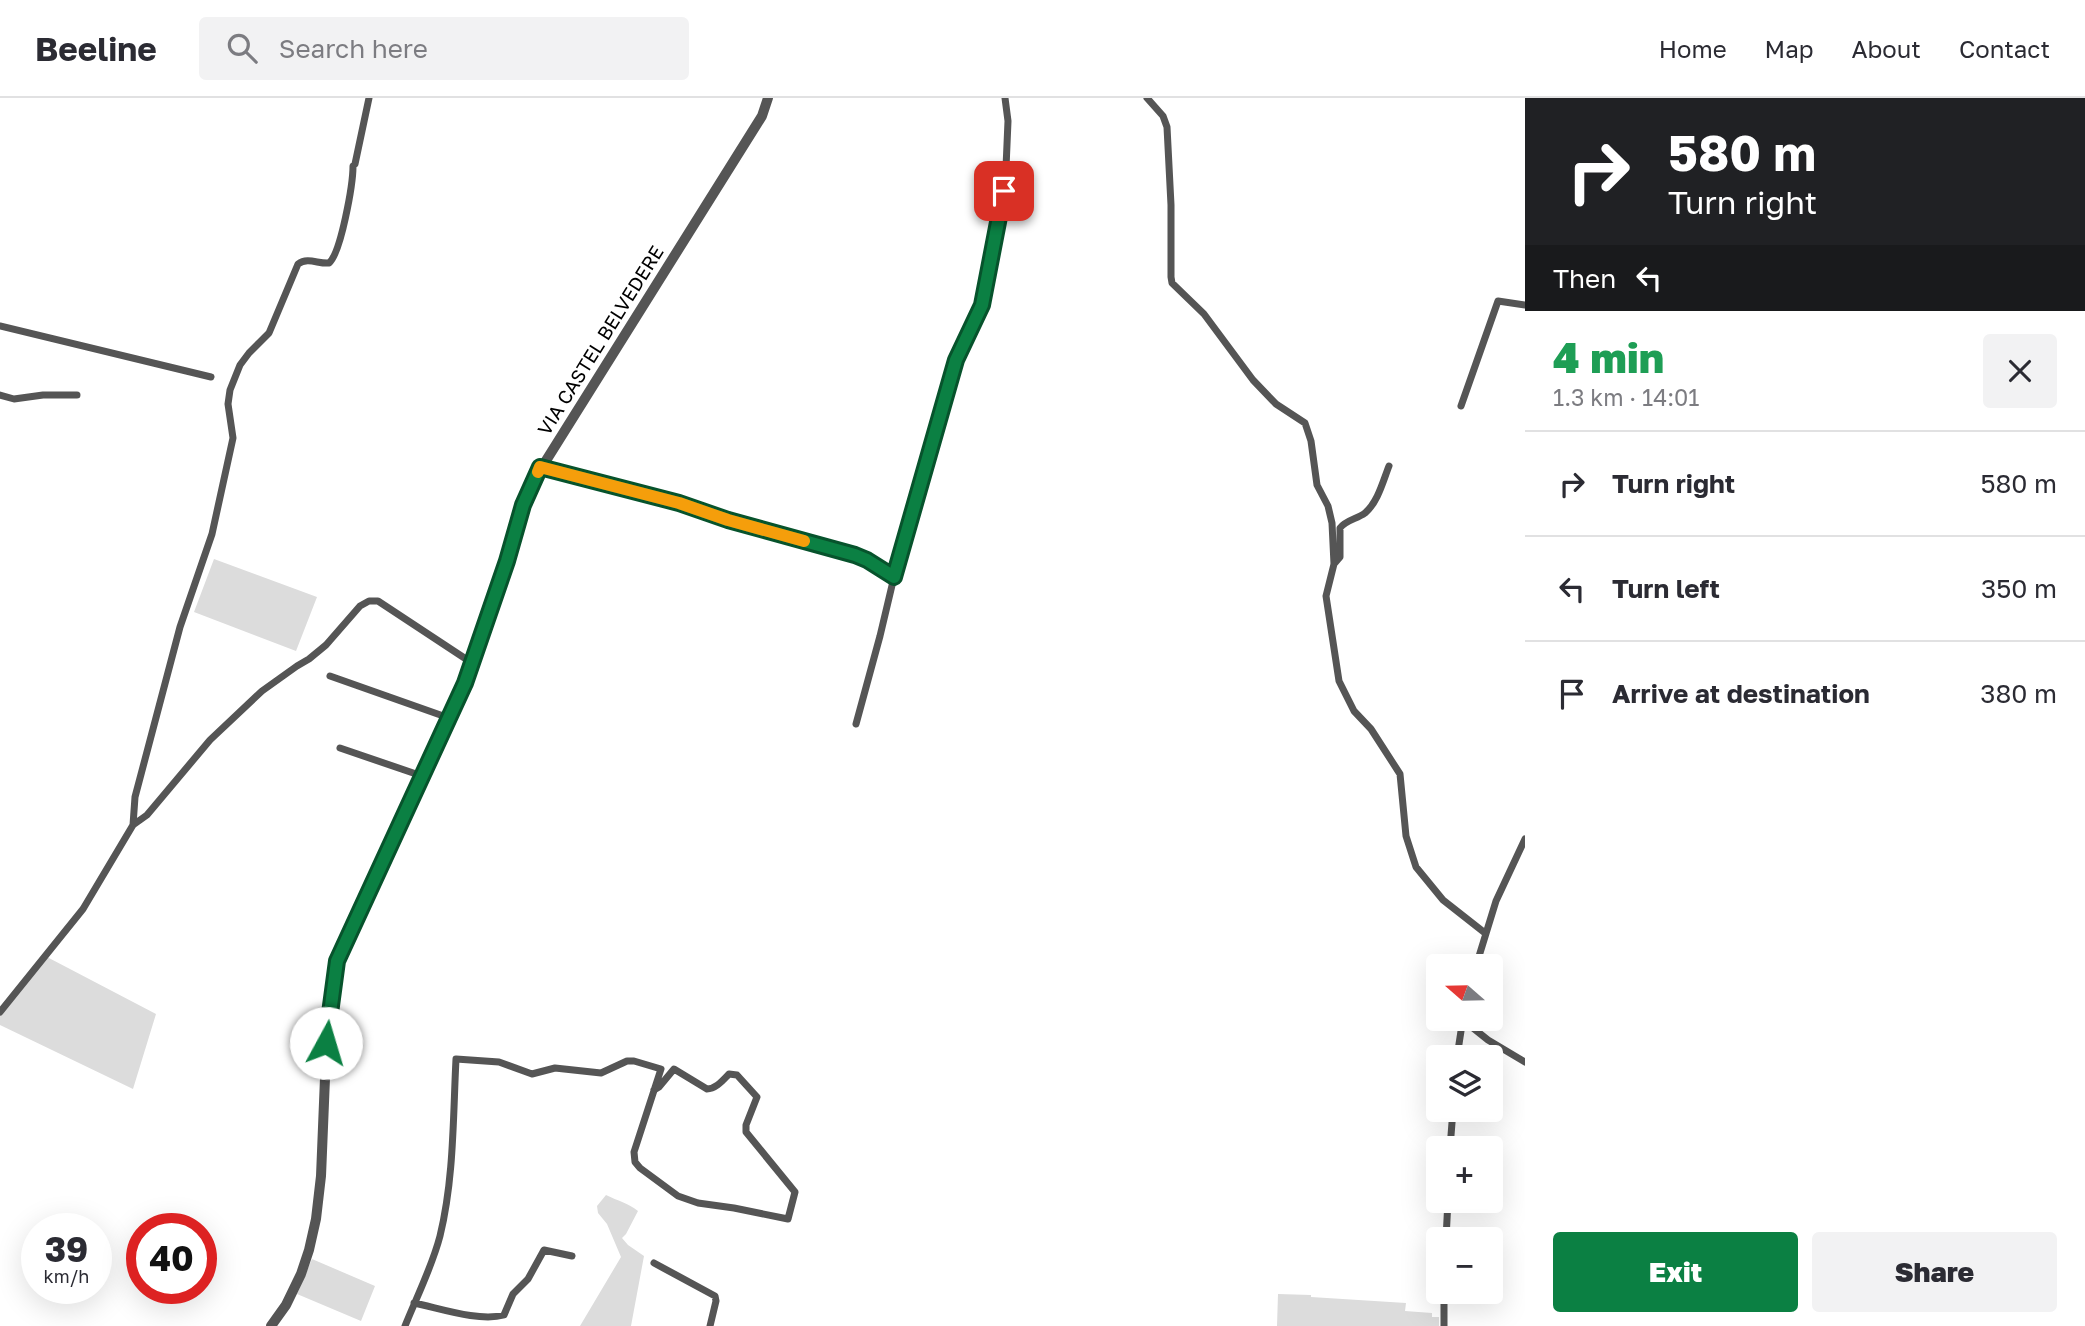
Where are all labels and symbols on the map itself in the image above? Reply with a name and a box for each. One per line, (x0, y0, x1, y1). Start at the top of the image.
pin (974, 161, 1034, 221)
street label: VIA CASTEL BELVEDERE (532, 241, 668, 439)
north arrow (1426, 954, 1503, 1031)
position arrow (289, 1006, 363, 1080)
speed limit sign: 40 (126, 1213, 217, 1304)

